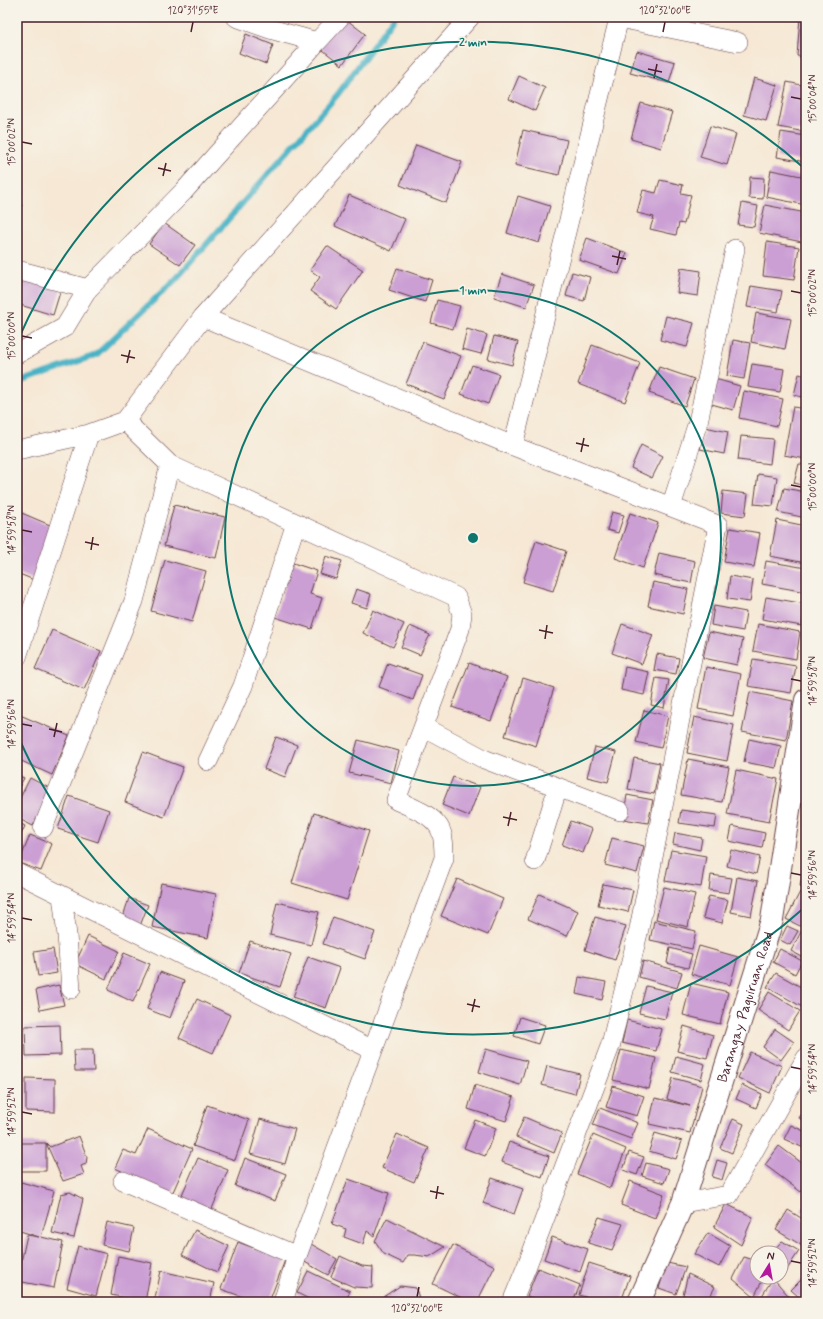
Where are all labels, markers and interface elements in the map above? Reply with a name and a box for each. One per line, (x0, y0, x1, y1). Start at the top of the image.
text: 120°31'55"E (168, 4, 219, 18)
text: 120°32'00"E (639, 4, 691, 18)
text: 2 min (459, 35, 487, 51)
text: 15°00'04"N (806, 74, 820, 123)
text: 15°00'02"N (5, 118, 19, 166)
text: 15°00'02"N (806, 269, 820, 317)
text: 1 min (459, 283, 487, 299)
text: 15°00'00"N (5, 312, 19, 360)
text: 15°00'00"N (806, 463, 820, 511)
text: 14°59'58"N (5, 505, 19, 555)
centre of rings (466, 531, 480, 545)
text: 14°59'58"N (806, 656, 820, 706)
text: 14°59'56"N (5, 699, 19, 749)
text: 14°59'56"N (806, 850, 820, 900)
text: 14°59'54"N (5, 892, 19, 943)
street label: Barangay Paguiruan Road (713, 929, 778, 1085)
text: 14°59'54"N (806, 1043, 820, 1094)
text: 14°59'52"N (5, 1087, 19, 1137)
text: 14°59'52"N (806, 1238, 820, 1288)
north arrow (749, 1245, 789, 1285)
text: N (766, 1249, 776, 1264)
text: 120°32'00"E (391, 1302, 443, 1316)

